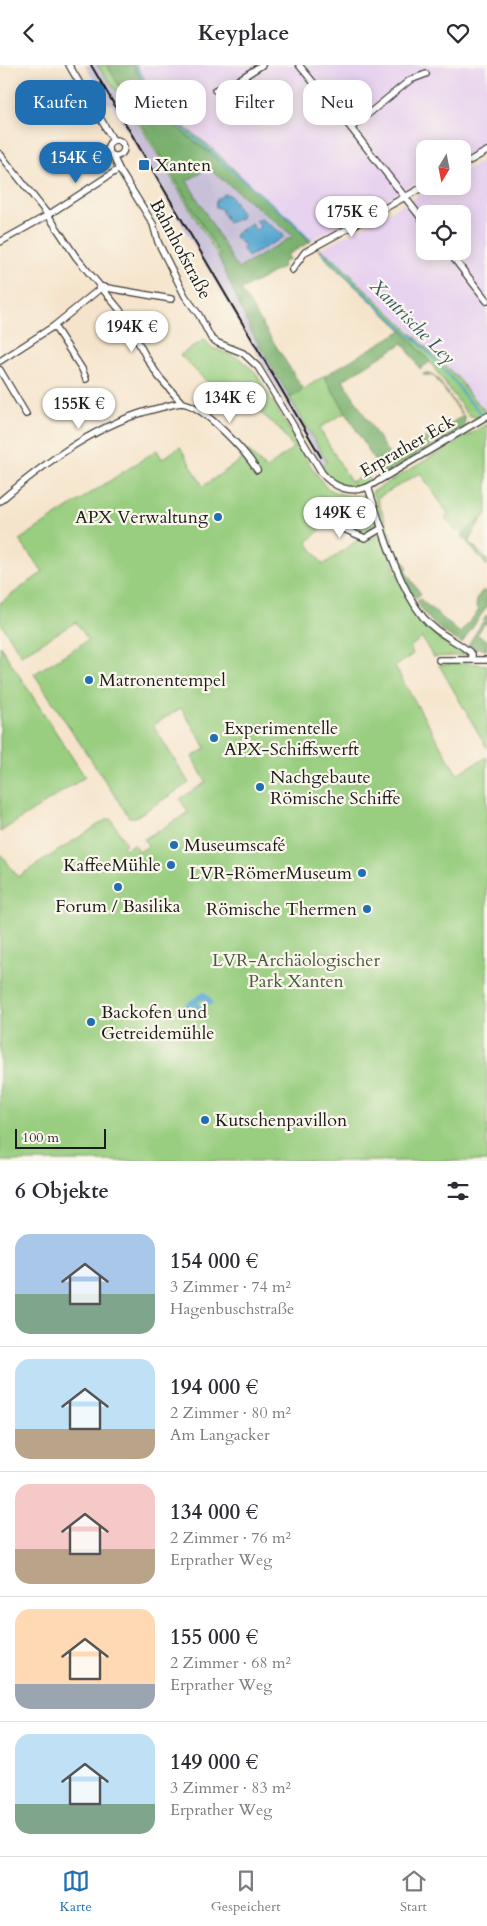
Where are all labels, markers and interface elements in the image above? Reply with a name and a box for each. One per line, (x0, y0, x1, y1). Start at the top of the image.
text: Keyplace (198, 18, 289, 48)
icon: back (15, 19, 43, 47)
icon: heart (444, 19, 472, 47)
chip: Kaufen (15, 80, 106, 125)
chip: Mieten (116, 80, 206, 125)
chip: Filter (216, 80, 293, 125)
chip: Neu (303, 80, 372, 125)
north arrow (416, 140, 471, 195)
map controls (416, 140, 471, 260)
pin: 154K € (35, 141, 117, 184)
text: 154K € (50, 147, 102, 169)
place label: Xanten (155, 153, 212, 178)
marker: Xanten (137, 158, 151, 172)
street label: Bahnhofstraße (144, 195, 217, 304)
pin: 175K € (311, 195, 393, 238)
text: 175K € (326, 201, 378, 223)
button: locate (416, 205, 471, 260)
water label: Xantrische Ley (364, 273, 461, 370)
pin: 194K € (91, 311, 173, 353)
text: 194K € (106, 316, 158, 338)
pin: 134K € (189, 381, 271, 424)
pin: 155K € (38, 387, 120, 430)
text: 134K € (204, 387, 256, 409)
text: 155K € (53, 393, 105, 415)
street label: Erprather Eck (355, 409, 460, 484)
pin: 149K € (299, 497, 381, 539)
text: 149K € (314, 502, 366, 524)
place label: APX Verwaltung (75, 505, 209, 530)
marker: APX Verwaltung (212, 511, 224, 523)
place label: Matronentempel (99, 668, 226, 693)
marker: Matronentempel (83, 674, 95, 686)
place label: Experimentelle APX-Schiffswerft (224, 716, 359, 762)
marker: Experimentelle APX-Schiffswerft (208, 732, 220, 744)
place label: Nachgebaute Römische Schiffe (270, 765, 401, 811)
marker: Nachgebaute Römische Schiffe (254, 781, 266, 793)
place label: Museumscafé (184, 833, 286, 858)
marker: Museumscafé (168, 839, 180, 851)
place label: KaffeeMühle (63, 853, 161, 878)
marker: KaffeeMühle (165, 859, 177, 871)
place label: LVR-RömerMuseum (189, 861, 353, 886)
marker: LVR-RömerMuseum (356, 867, 368, 879)
marker: Forum / Basilika (112, 881, 124, 893)
place label: Forum / Basilika (55, 894, 181, 919)
place label: Römische Thermen (206, 897, 358, 922)
marker: Römische Thermen (361, 903, 373, 915)
park label: LVR-Archäologischer Park Xanten (212, 948, 380, 994)
place label: Backofen und Getreidemühle (101, 1000, 214, 1046)
marker: Backofen und Getreidemühle (85, 1016, 97, 1028)
place label: Kutschenpavillon (215, 1108, 348, 1133)
marker: Kutschenpavillon (199, 1114, 211, 1126)
scale bar (15, 1126, 106, 1149)
text: 100 m (22, 1128, 59, 1147)
text: 6 Objekte (15, 1177, 109, 1206)
icon: filters (444, 1177, 472, 1205)
text: 154 000 € (170, 1247, 258, 1276)
icon: home (55, 1254, 115, 1314)
text: 3 Zimmer · 74 m² (170, 1276, 291, 1298)
text: Hagenbuschstraße (170, 1298, 294, 1320)
text: 194 000 € (170, 1373, 258, 1402)
icon: home (55, 1379, 115, 1439)
text: 2 Zimmer · 80 m² (170, 1402, 291, 1424)
text: Am Langacker (170, 1424, 270, 1446)
text: 134 000 € (170, 1498, 258, 1527)
icon: home (55, 1504, 115, 1564)
text: 2 Zimmer · 76 m² (170, 1527, 291, 1549)
text: Erprather Weg (170, 1549, 272, 1571)
text: 155 000 € (170, 1623, 258, 1652)
icon: home (55, 1629, 115, 1689)
text: 2 Zimmer · 68 m² (170, 1652, 291, 1674)
text: Erprather Weg (170, 1674, 272, 1696)
text: 149 000 € (170, 1748, 258, 1777)
icon: home (55, 1754, 115, 1814)
text: 3 Zimmer · 83 m² (170, 1777, 291, 1799)
text: Erprather Weg (170, 1799, 272, 1821)
tab: Karte (59, 1867, 92, 1916)
tab: Gespeichert (211, 1867, 281, 1916)
tab: Start (400, 1867, 428, 1916)

